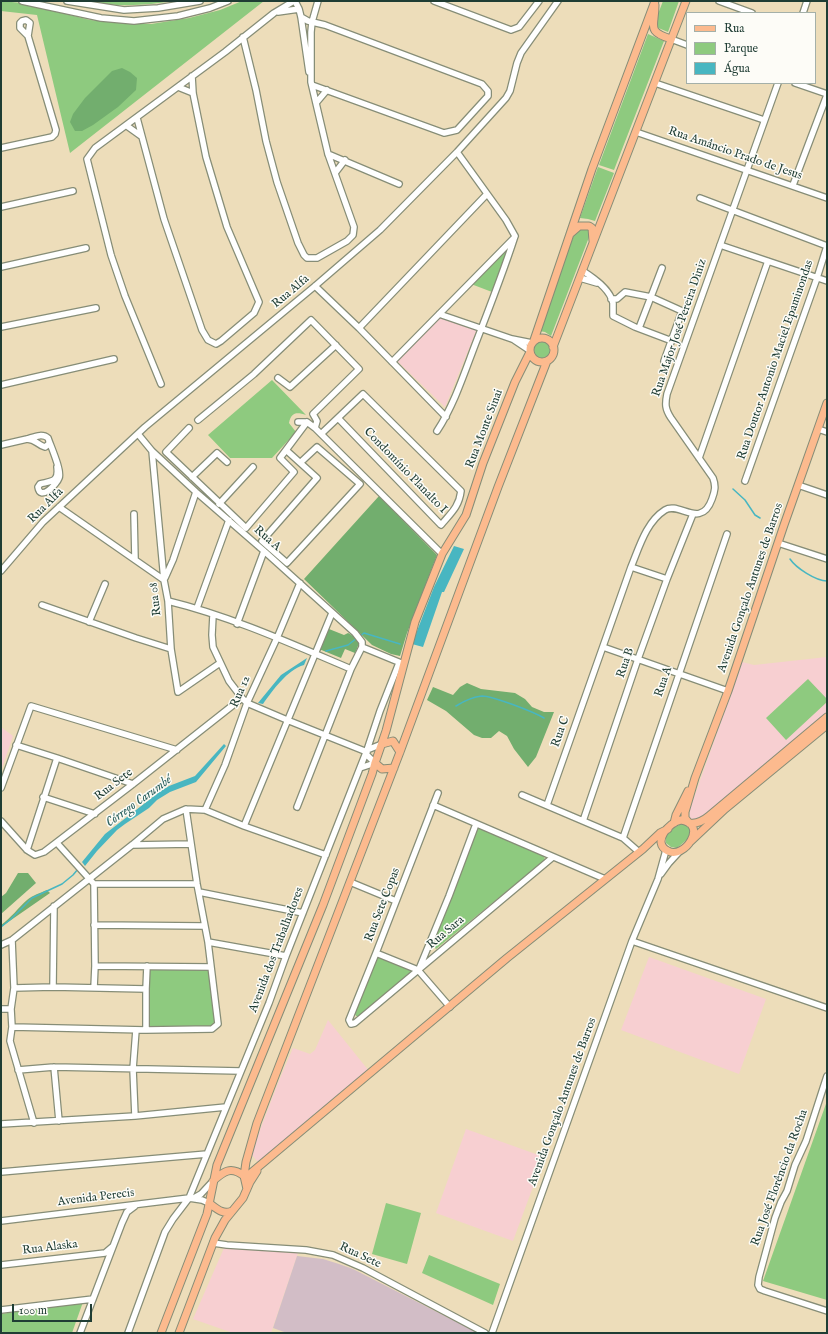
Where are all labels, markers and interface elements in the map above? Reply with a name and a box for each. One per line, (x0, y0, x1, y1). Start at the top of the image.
legend (686, 12, 816, 84)
text: Rua (724, 21, 744, 36)
text: Parque (724, 41, 758, 56)
text: Água (724, 61, 750, 76)
street label: Rua Amâncio Prado de Jesus (666, 124, 804, 184)
street label: Rua Major José Pereira Diniz (650, 257, 710, 399)
street label: Rua Doutor Antonio Maciel Epaminondas (735, 258, 817, 462)
street label: Rua Alfa (270, 272, 312, 312)
street label: Rua Monte Sinai (463, 387, 507, 471)
street label: Condomínio Planalto I (360, 425, 450, 517)
street label: Rua Alfa (25, 485, 67, 527)
street label: Avenida Gonçalo Antunes de Barros (715, 501, 787, 675)
street label: Rua A (251, 523, 283, 555)
street label: Rua 08 (147, 581, 165, 617)
street label: Rua B (614, 646, 638, 680)
street label: Rua A (652, 665, 676, 699)
street label: Rua 12 (228, 674, 254, 710)
street label: Rua C (549, 715, 573, 749)
street label: Rua Sete (92, 766, 136, 804)
water label: Córrego Carumbé (103, 773, 175, 831)
street label: Rua Sete Copas (362, 866, 404, 944)
street label: Avenida dos Trabalhadores (246, 885, 308, 1015)
street label: Rua Sara (425, 913, 467, 953)
street label: Avenida Gonçalo Antunes de Barros (526, 1016, 600, 1188)
street label: Rua José Florêncio da Rocha (749, 1108, 811, 1248)
street label: Avenida Perecis (57, 1186, 135, 1210)
street label: Rua Alaska (22, 1237, 78, 1259)
street label: Rua Sete (337, 1240, 383, 1272)
scale bar (14, 1296, 94, 1322)
text: 100 m (19, 1303, 47, 1318)

